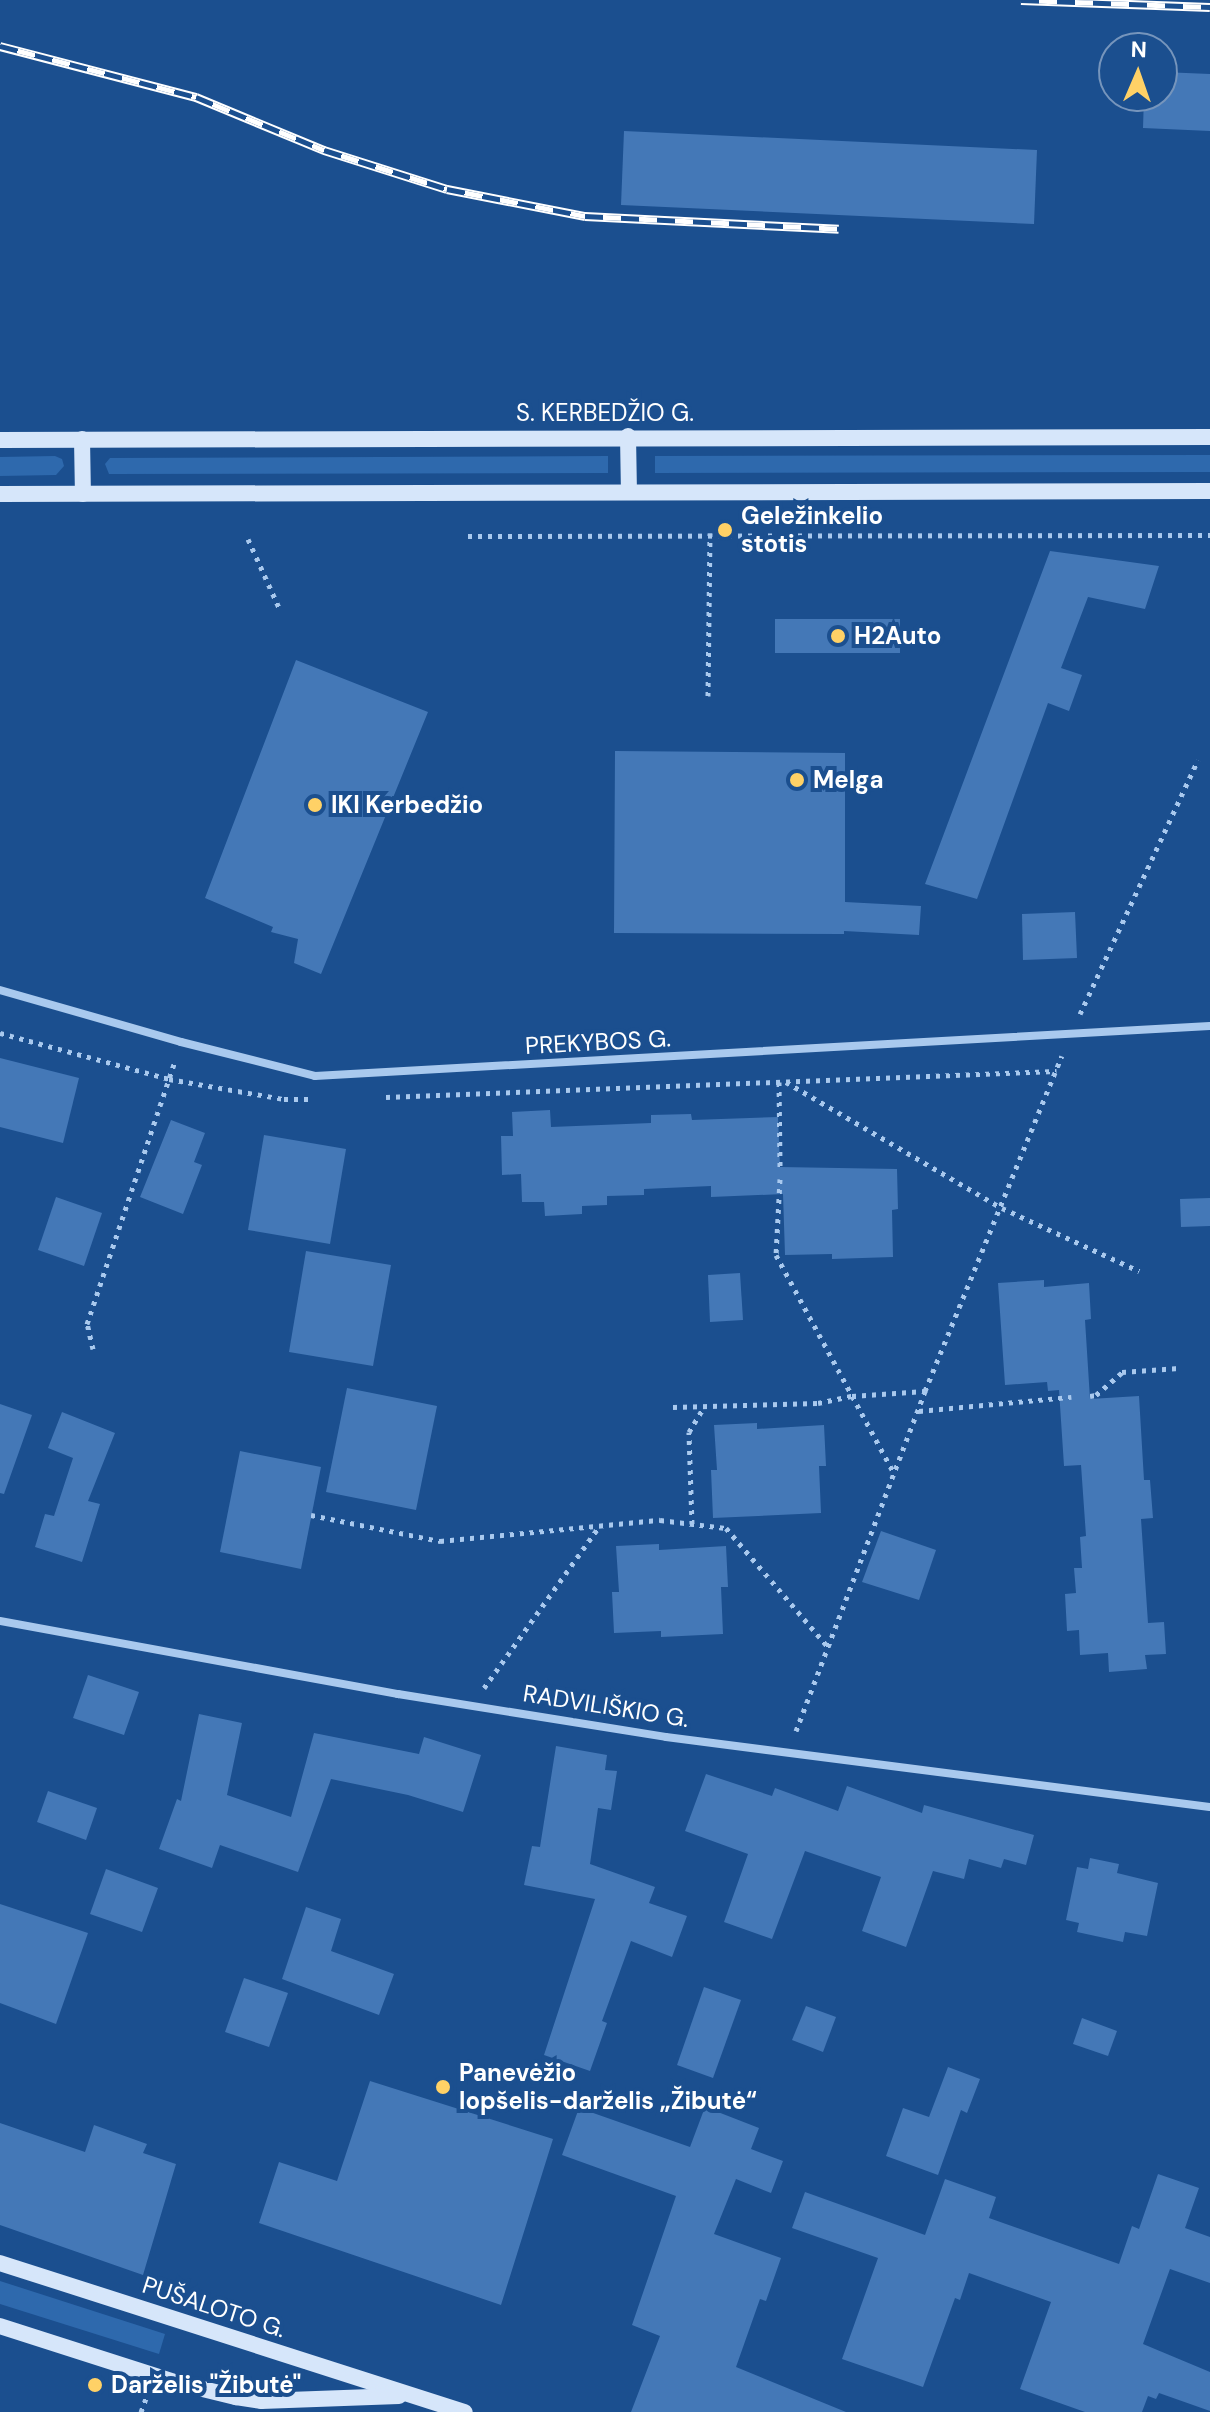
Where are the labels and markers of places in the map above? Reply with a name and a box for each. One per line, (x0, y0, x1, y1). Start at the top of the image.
place label: Geležinkelio stotis (741, 502, 883, 558)
marker: Geležinkelio stotis (716, 521, 734, 539)
place label: H2Auto (854, 622, 941, 650)
marker: H2Auto (829, 627, 847, 645)
place label: Melga (813, 766, 883, 794)
marker: Melga (788, 771, 806, 789)
place label: IKI Kerbedžio (331, 791, 483, 819)
marker: IKI Kerbedžio (306, 796, 324, 814)
place label: Panevėžio lopšelis-darželis „Žibutė“ (459, 2059, 757, 2115)
marker: Panevėžio lopšelis-darželis „Žibutė“ (434, 2078, 452, 2096)
place label: Darželis "Žibutė" (111, 2371, 301, 2399)
marker: Darželis "Žibutė" (86, 2376, 104, 2394)

